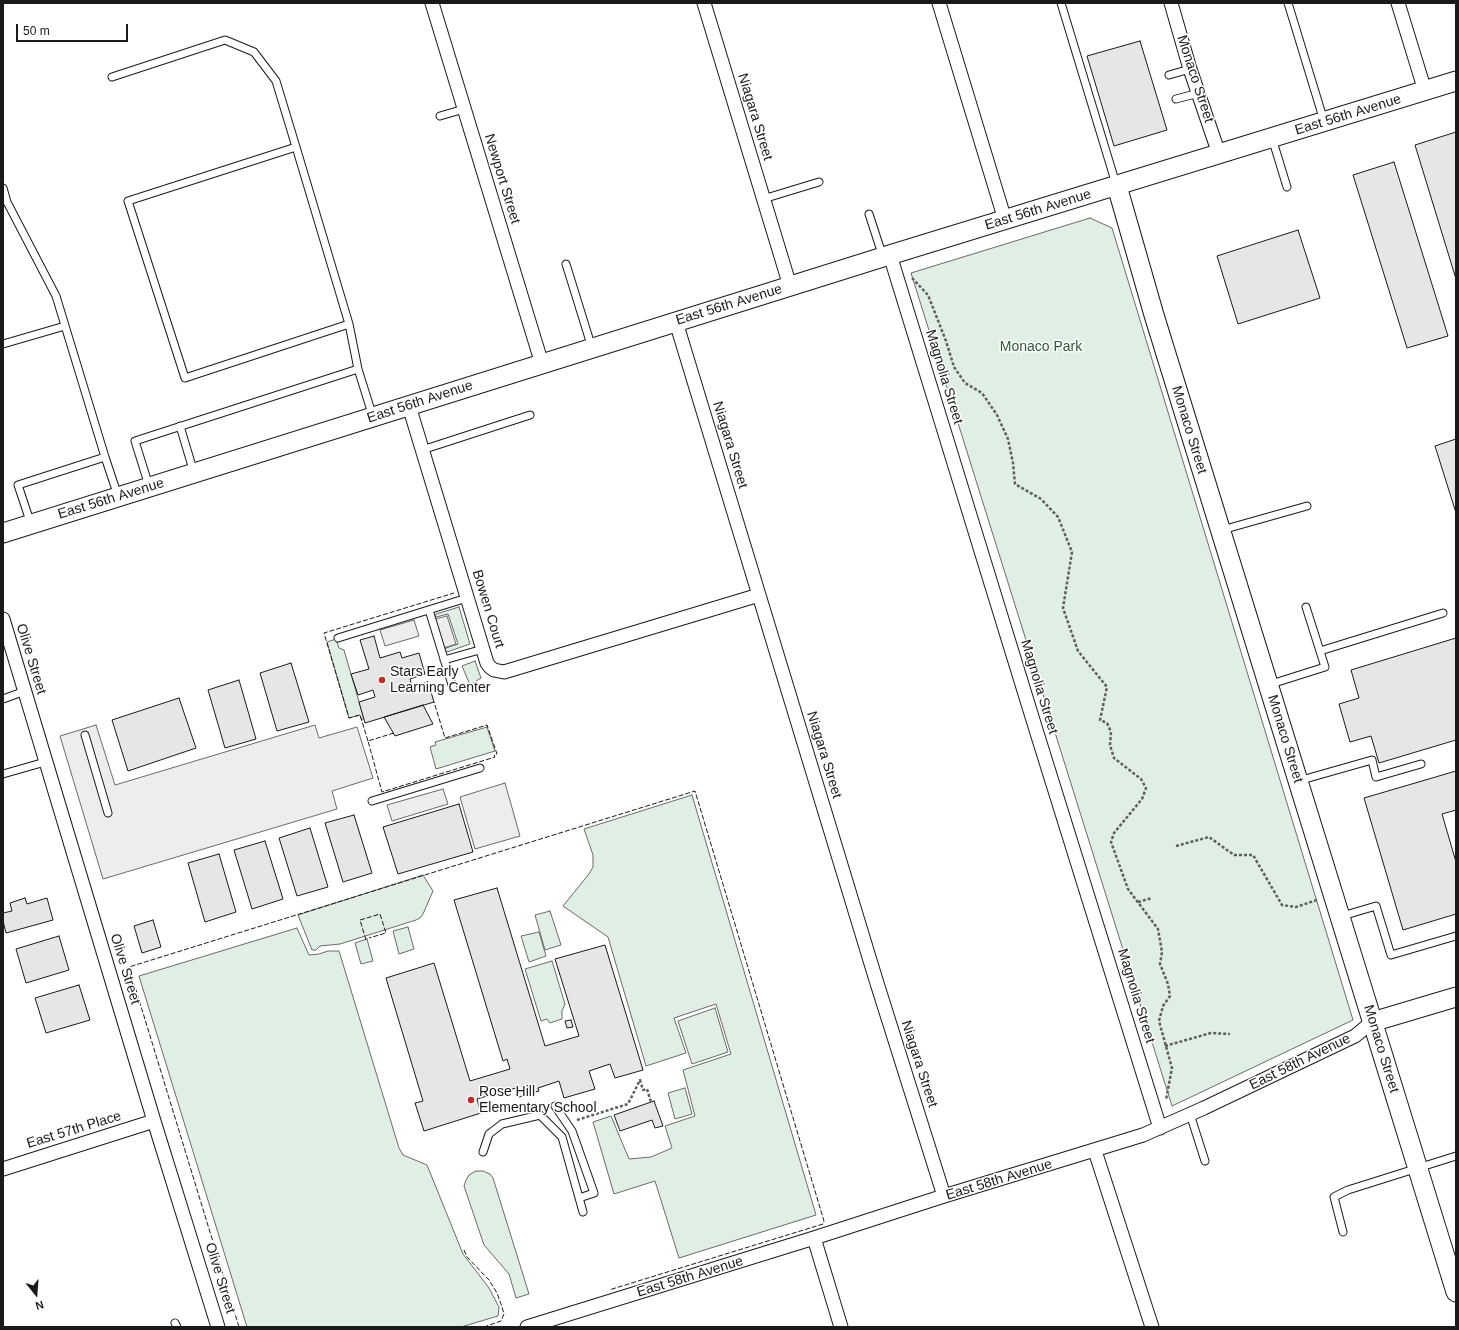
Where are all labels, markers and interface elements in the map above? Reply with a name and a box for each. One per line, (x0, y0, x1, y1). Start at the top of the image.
scale bar (18, 16, 130, 42)
text: 50 m (23, 24, 50, 38)
street label: Monaco Street (1173, 33, 1217, 125)
street label: Niagara Street (734, 71, 776, 163)
street label: East 56th Avenue (1293, 91, 1403, 139)
street label: Newport Street (480, 132, 524, 226)
street label: East 56th Avenue (983, 186, 1093, 234)
street label: East 56th Avenue (674, 281, 784, 329)
street label: Magnolia Street (922, 328, 966, 426)
park label: Monaco Park (1000, 339, 1082, 355)
street label: East 56th Avenue (365, 377, 475, 427)
street label: Monaco Street (1168, 384, 1210, 476)
street label: Niagara Street (709, 399, 751, 491)
street label: East 56th Avenue (56, 475, 166, 523)
street label: Bowen Court (468, 568, 508, 650)
street label: Olive Street (12, 622, 50, 696)
street label: Magnolia Street (1017, 638, 1061, 736)
place label: Stars Early Learning Center (390, 664, 490, 696)
marker: Stars Early Learning Center (377, 675, 387, 685)
street label: Monaco Street (1264, 693, 1306, 785)
street label: Niagara Street (803, 709, 845, 801)
street label: Olive Street (106, 932, 144, 1006)
street label: Magnolia Street (1114, 947, 1158, 1045)
street label: Monaco Street (1360, 1003, 1402, 1095)
street label: Niagara Street (897, 1018, 941, 1110)
street label: East 58th Avenue (1247, 1030, 1353, 1094)
place label: Rose Hill Elementary School (479, 1084, 597, 1116)
marker: Rose Hill Elementary School (466, 1095, 476, 1105)
street label: East 57th Place (25, 1108, 123, 1152)
street label: East 58th Avenue (944, 1156, 1054, 1204)
street label: Olive Street (201, 1241, 239, 1315)
street label: East 58th Avenue (635, 1253, 745, 1301)
north arrow (16, 1274, 56, 1314)
text: N (34, 1299, 45, 1312)

